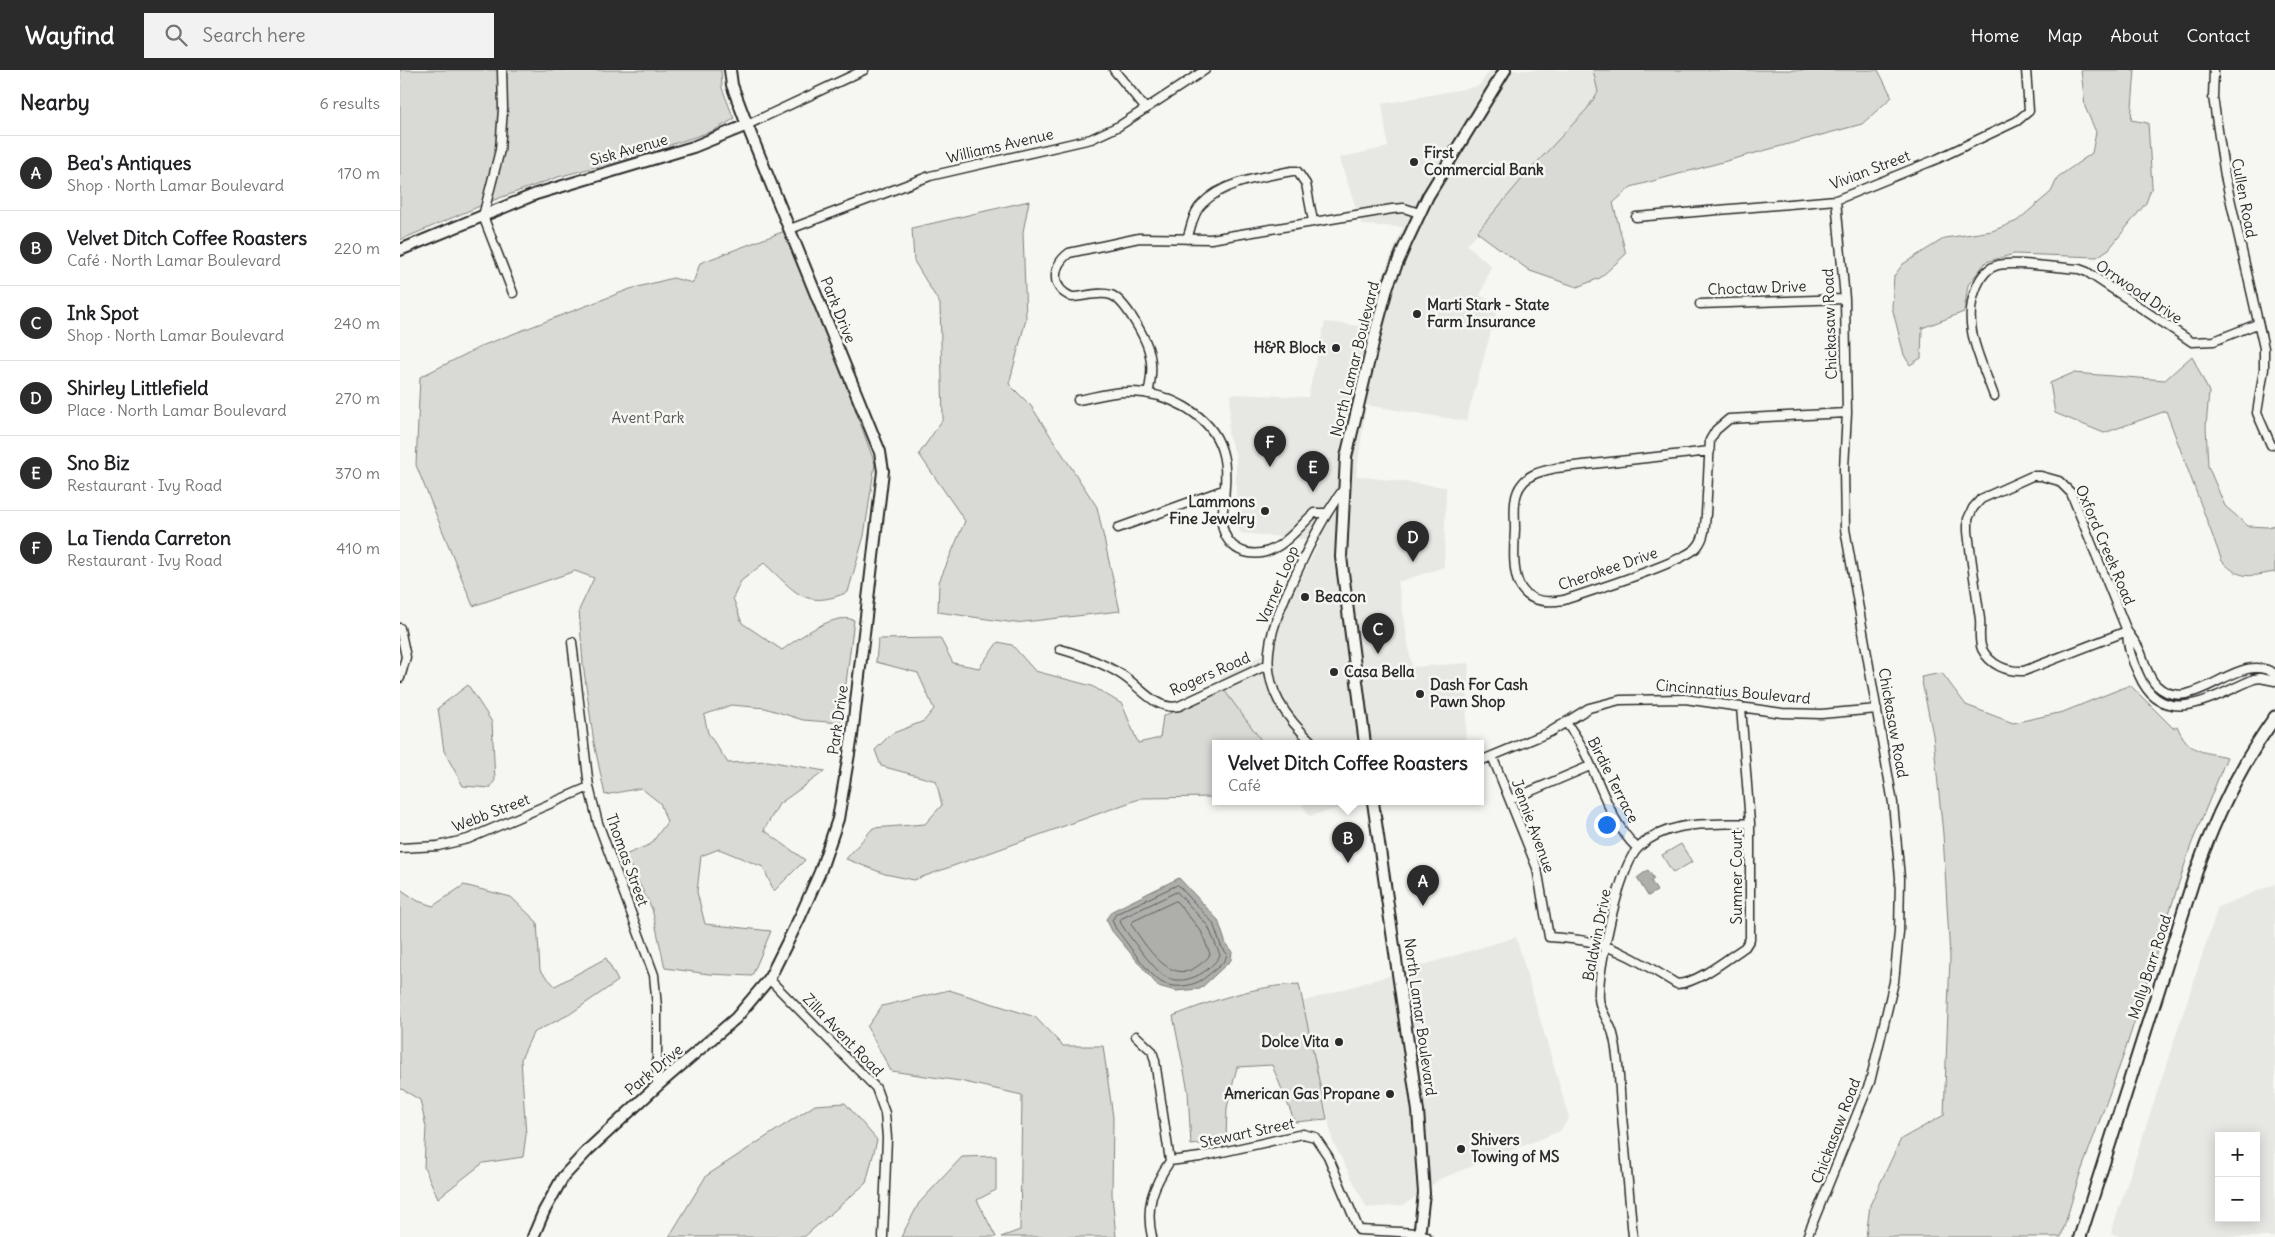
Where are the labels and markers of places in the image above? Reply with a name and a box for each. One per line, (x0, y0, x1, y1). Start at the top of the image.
place label: First Commercial Bank (1424, 143, 1544, 179)
marker: First Commercial Bank (1408, 156, 1420, 168)
place label: Marti Stark - State Farm Insurance (1427, 295, 1549, 331)
marker: Marti Stark - State Farm Insurance (1411, 308, 1423, 320)
place label: H&R Block (1254, 338, 1326, 357)
marker: H&R Block (1330, 342, 1342, 354)
pin: F (1254, 426, 1286, 467)
pin: E (1297, 451, 1329, 492)
place label: Lammons Fine Jewelry (1169, 492, 1255, 529)
marker: Lammons Fine Jewelry (1259, 505, 1271, 517)
pin: D (1397, 521, 1429, 562)
place label: Beacon (1315, 587, 1366, 606)
marker: Beacon (1299, 591, 1311, 603)
pin: C (1362, 613, 1394, 654)
place label: Casa Bella (1344, 662, 1415, 681)
marker: Casa Bella (1328, 666, 1340, 678)
place label: Dash For Cash Pawn Shop (1430, 675, 1528, 712)
marker: Dash For Cash Pawn Shop (1414, 688, 1426, 700)
pin: B (1332, 822, 1364, 863)
pin: A (1407, 865, 1439, 906)
place label: Dolce Vita (1261, 1032, 1329, 1051)
marker: Dolce Vita (1333, 1036, 1345, 1048)
place label: American Gas Propane (1224, 1084, 1380, 1104)
marker: American Gas Propane (1384, 1088, 1396, 1100)
place label: Shivers Towing of MS (1471, 1130, 1559, 1167)
marker: Shivers Towing of MS (1455, 1143, 1467, 1155)

